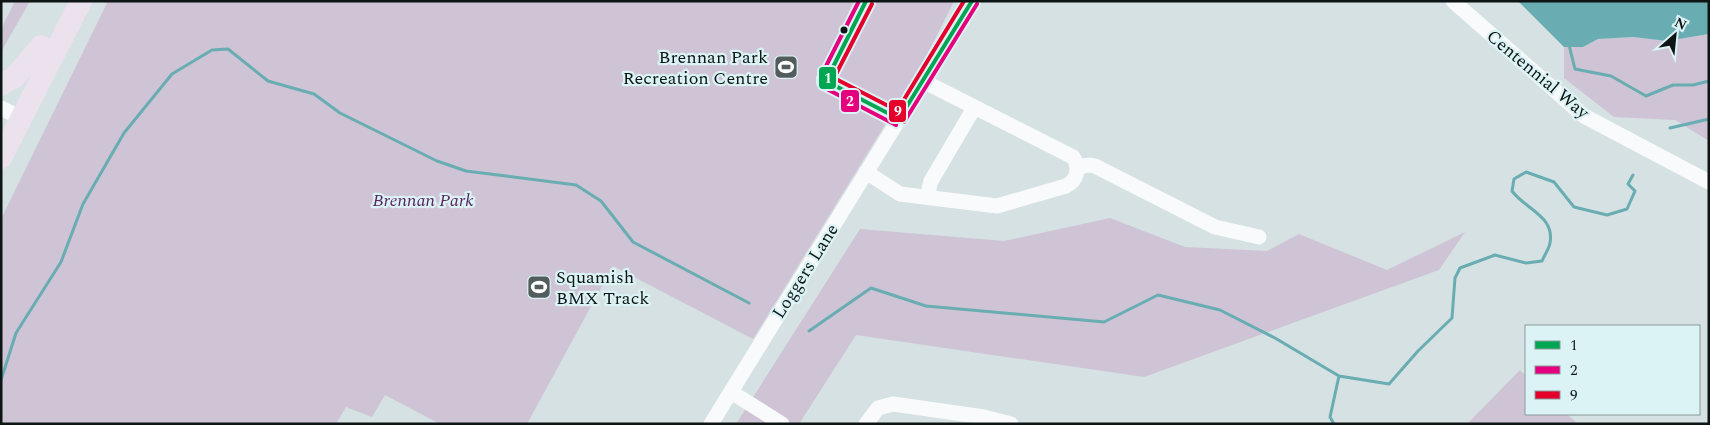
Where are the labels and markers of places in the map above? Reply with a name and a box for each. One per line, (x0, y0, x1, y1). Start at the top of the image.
unlabelled marker (839, 25, 849, 35)
place label: Brennan Park Recreation Centre (623, 44, 768, 92)
sports icon: Brennan Park Recreation Centre (773, 54, 799, 80)
place label: Squamish BMX Track (556, 264, 649, 312)
sports icon: Squamish BMX Track (526, 274, 552, 300)

